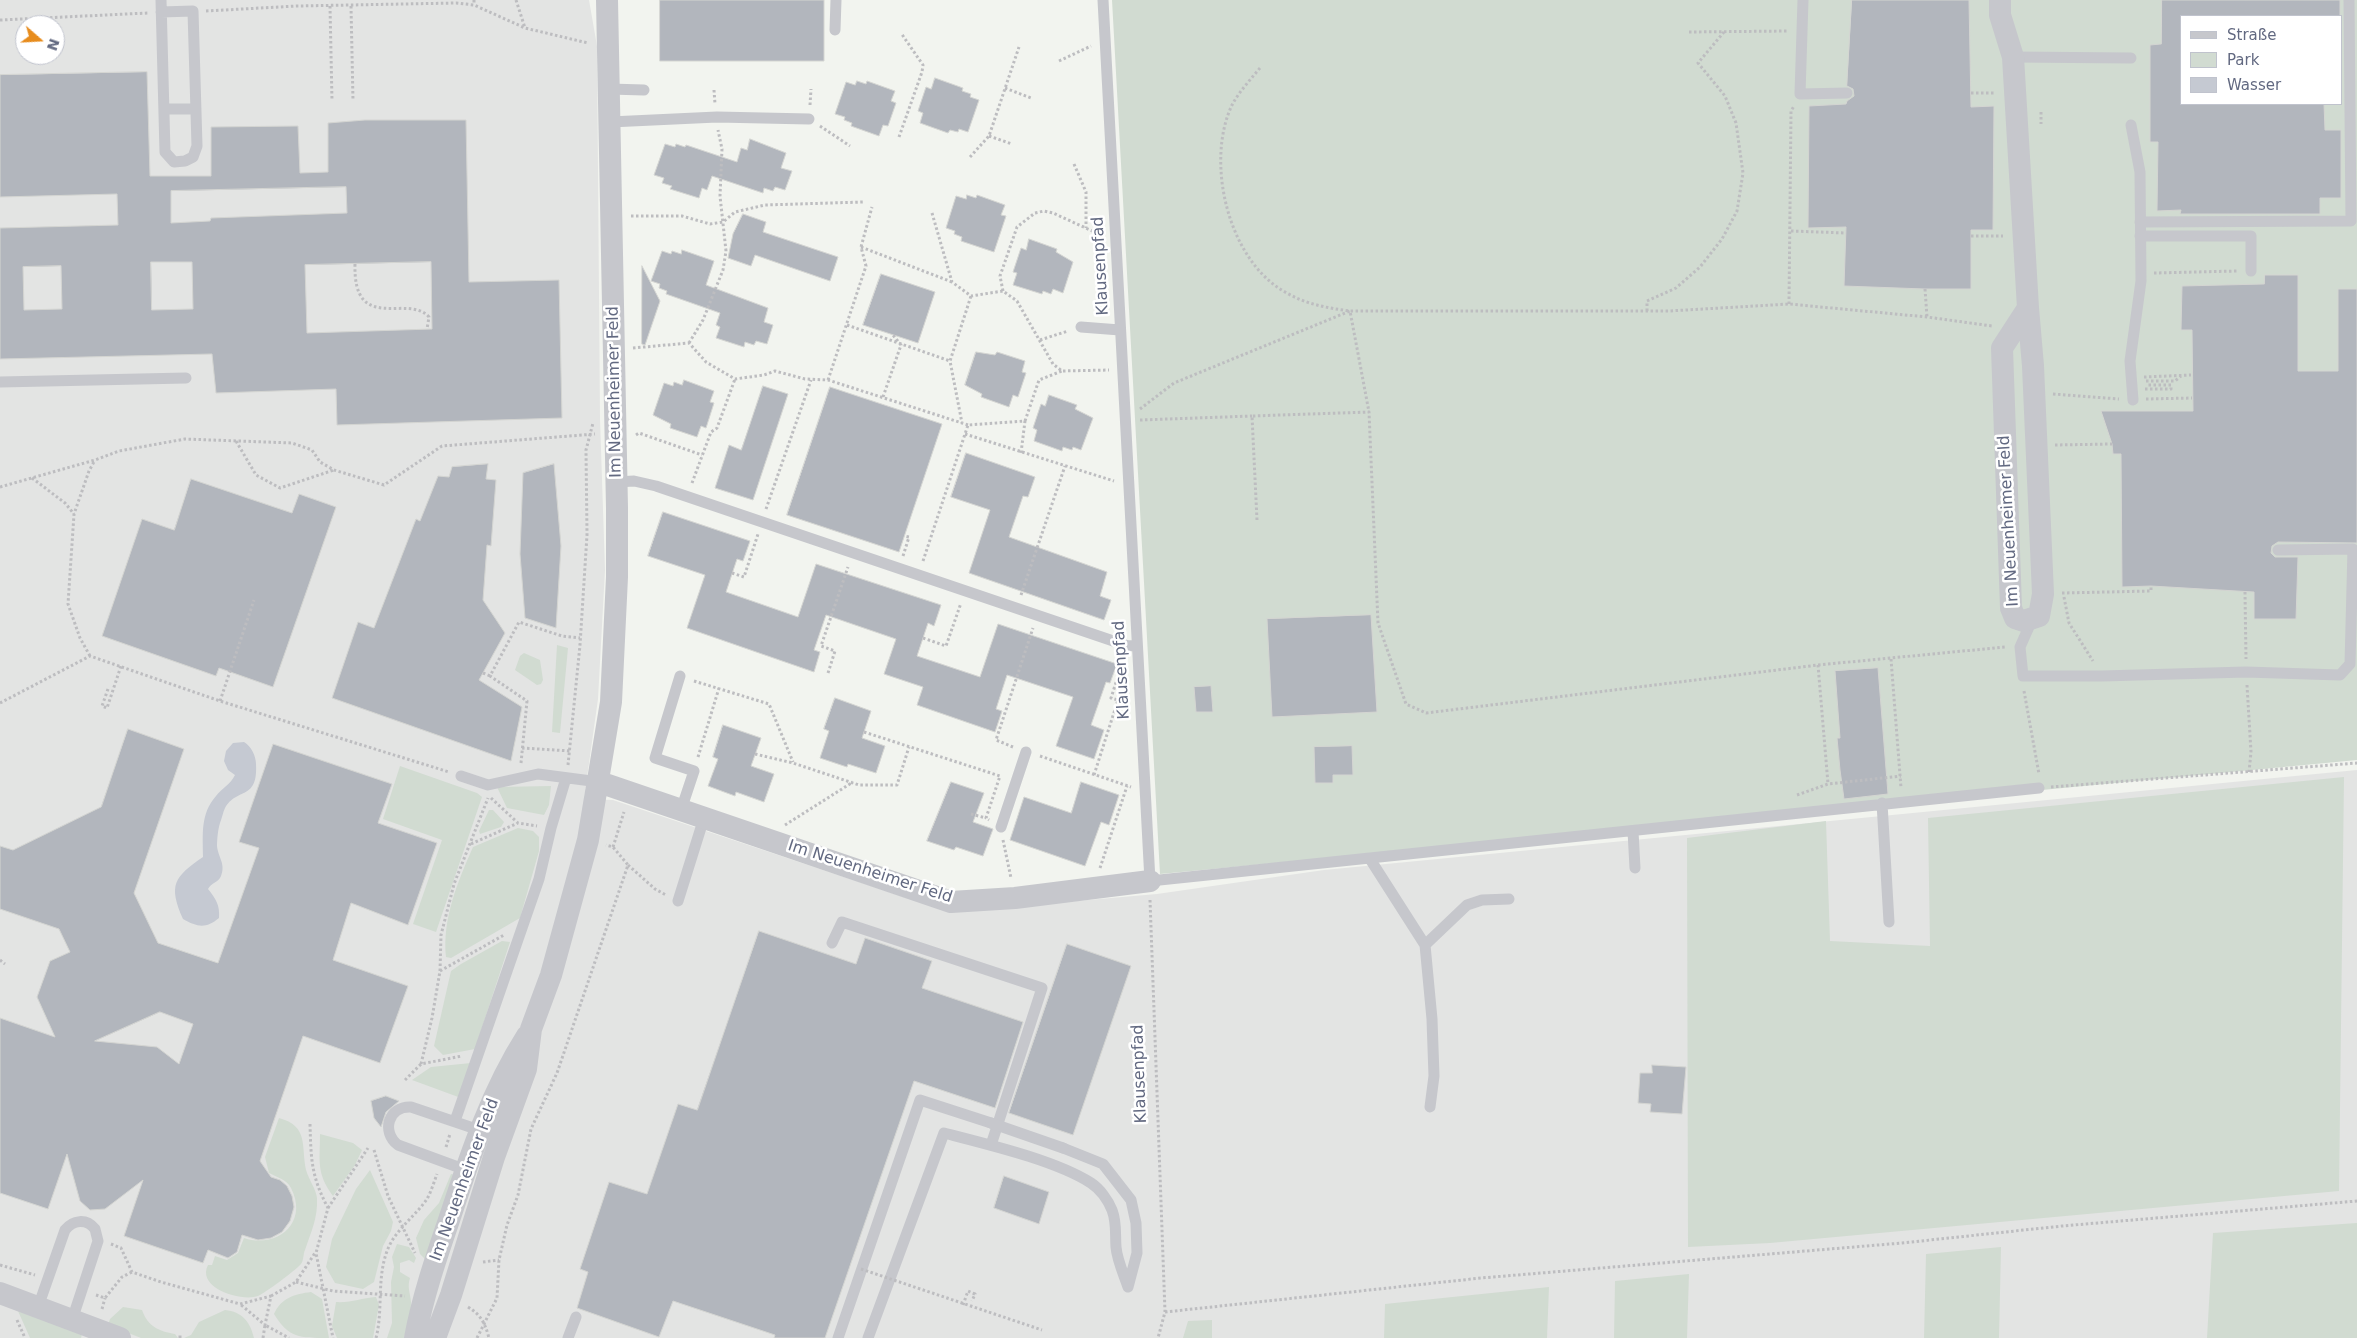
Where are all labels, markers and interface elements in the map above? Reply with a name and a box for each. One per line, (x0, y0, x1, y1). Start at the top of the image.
north arrow (15, 15, 65, 65)
legend (2180, 15, 2342, 105)
text: Straße (2227, 26, 2276, 44)
text: N (44, 36, 63, 53)
text: Park (2227, 51, 2259, 69)
text: Wasser (2227, 76, 2281, 94)
street label: Klausenpfad (1089, 216, 1113, 316)
street label: Im Neuenheimer Feld (604, 306, 626, 478)
street label: Im Neuenheimer Feld (1995, 435, 2023, 607)
street label: Klausenpfad (1110, 620, 1134, 720)
street label: Im Neuenheimer Feld (785, 836, 955, 908)
street label: Klausenpfad (1129, 1024, 1151, 1124)
street label: Im Neuenheimer Feld (427, 1096, 503, 1264)

